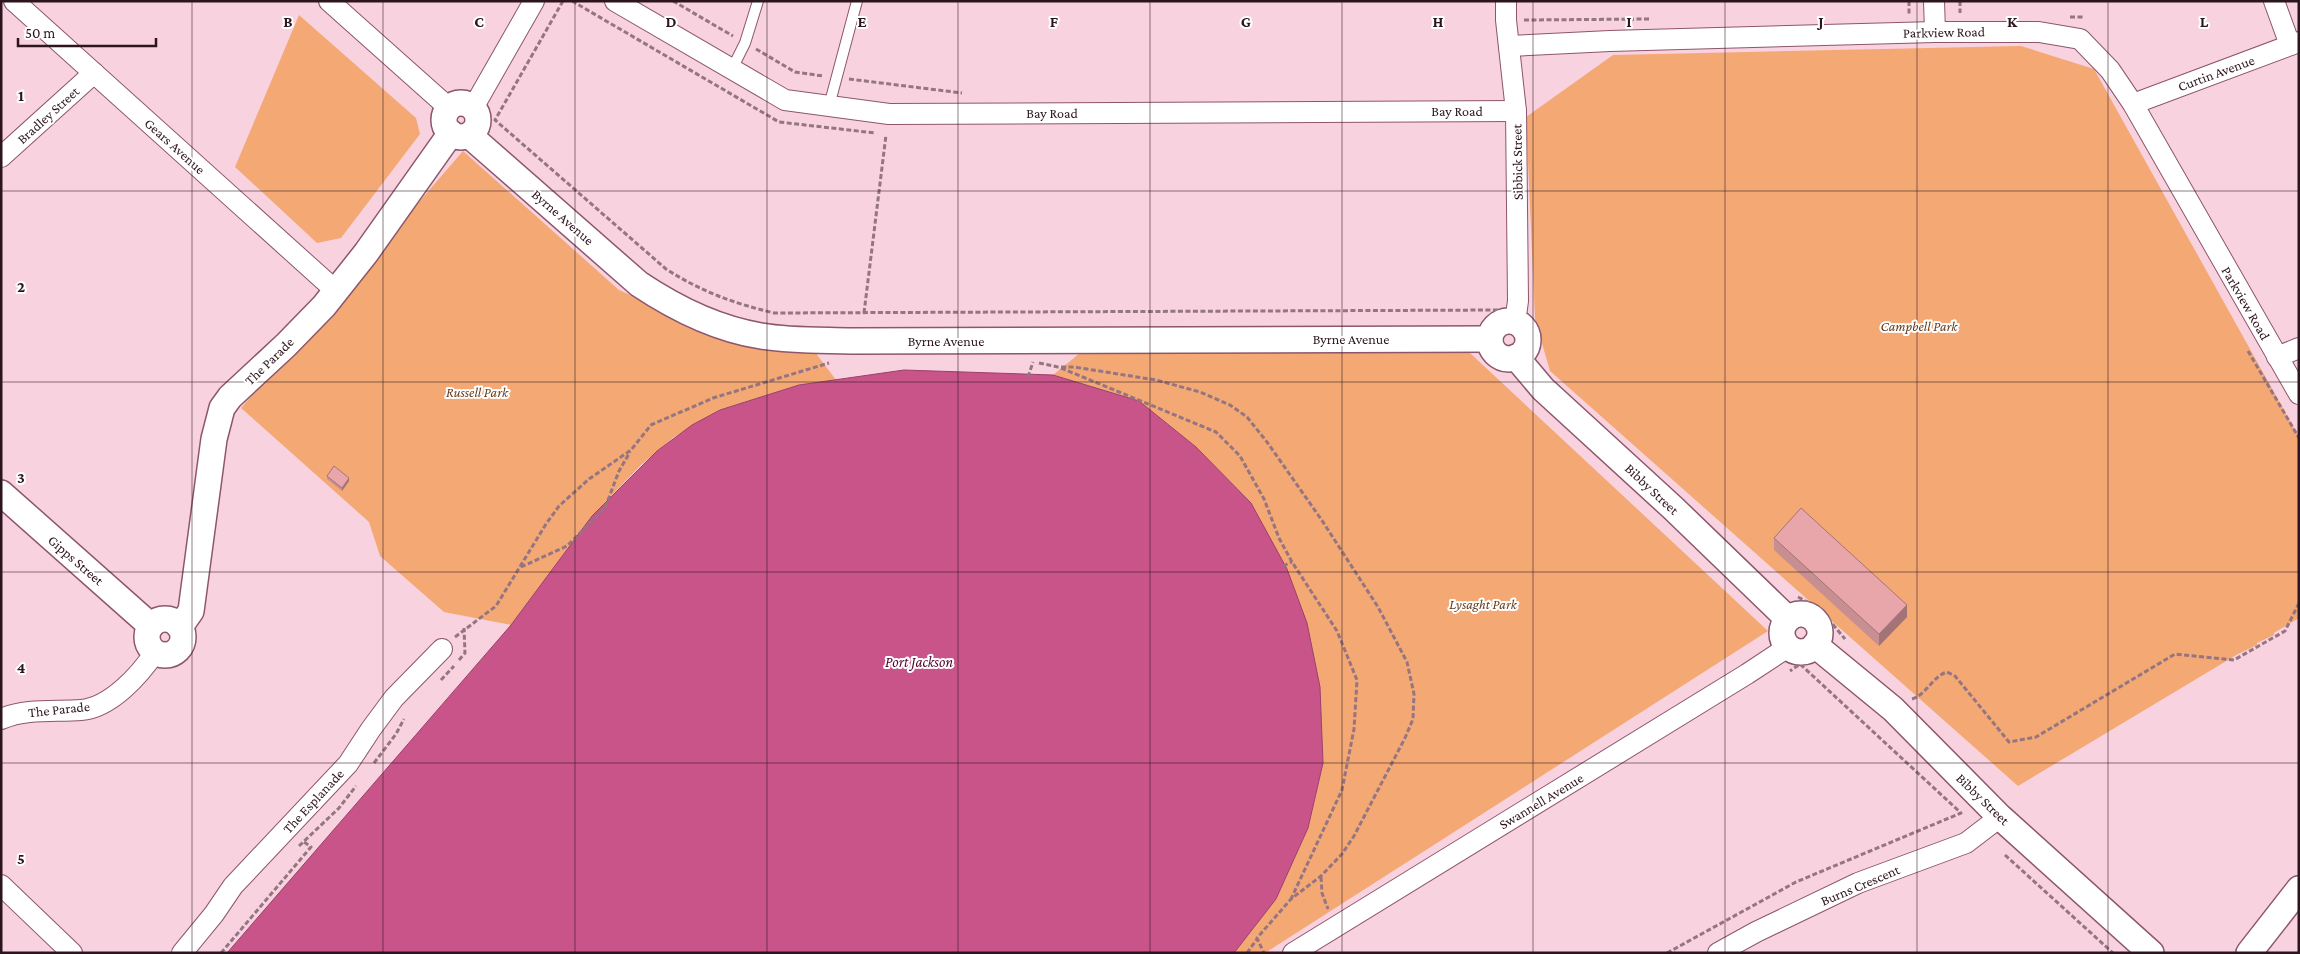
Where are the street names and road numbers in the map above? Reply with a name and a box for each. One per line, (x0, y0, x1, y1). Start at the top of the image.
street label: Parkview Road (1903, 23, 1986, 41)
street label: Curtin Avenue (2176, 52, 2256, 94)
street label: Bradley Street (14, 83, 83, 147)
street label: Bay Road (1431, 103, 1483, 119)
street label: Bay Road (1026, 105, 1078, 121)
street label: Gears Avenue (142, 115, 208, 177)
street label: Sibbick Street (1508, 123, 1526, 200)
street label: Byrne Avenue (529, 186, 597, 248)
street label: Parkview Road (2219, 263, 2274, 343)
street label: Byrne Avenue (1313, 331, 1389, 347)
street label: Byrne Avenue (908, 333, 984, 349)
street label: The Parade (241, 334, 297, 388)
street label: Bibby Street (1622, 460, 1682, 518)
street label: Gipps Street (45, 532, 107, 589)
street label: The Parade (27, 698, 91, 720)
street label: The Esplanade (279, 766, 347, 836)
street label: Swannell Avenue (1496, 770, 1586, 832)
street label: Bibby Street (1953, 770, 2013, 828)
street label: Burns Crescent (1818, 861, 1902, 909)

